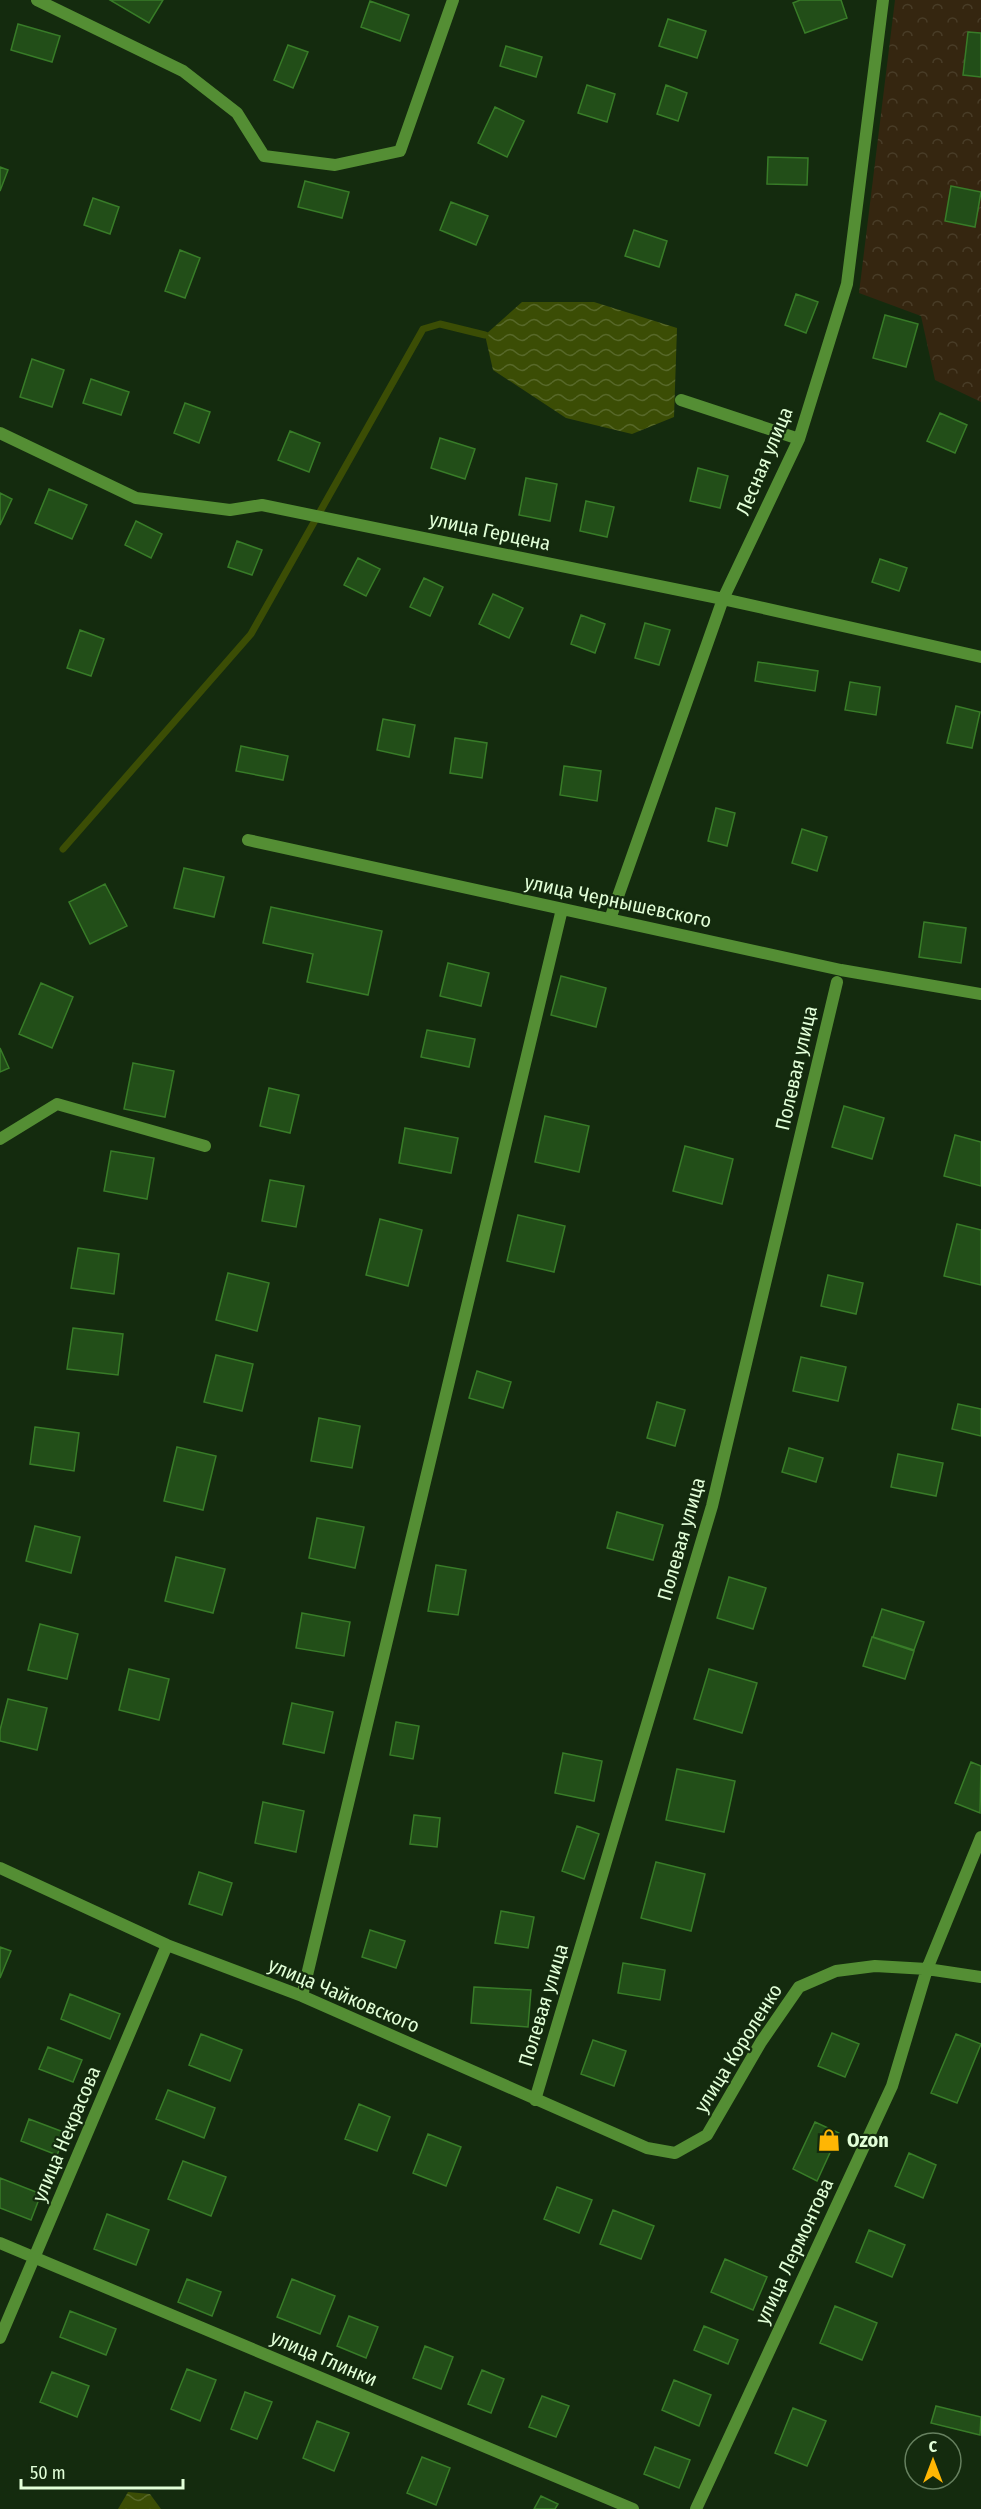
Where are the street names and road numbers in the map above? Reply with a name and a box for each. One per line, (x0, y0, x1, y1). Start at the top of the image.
street label: Лесная улица (730, 403, 798, 519)
street label: улица Герцена (427, 506, 553, 556)
street label: улица Чернышевского (522, 869, 714, 933)
street label: Полевая улица (770, 1003, 822, 1133)
street label: Полевая улица (652, 1475, 710, 1603)
street label: Полевая улица (513, 1941, 573, 2069)
street label: улица Чайковского (265, 1952, 423, 2038)
street label: улица Короленко (689, 1979, 787, 2117)
street label: улица Некрасова (27, 2063, 105, 2205)
street label: улица Лермонтова (750, 2174, 838, 2328)
street label: улица Глинки (267, 2325, 381, 2391)

